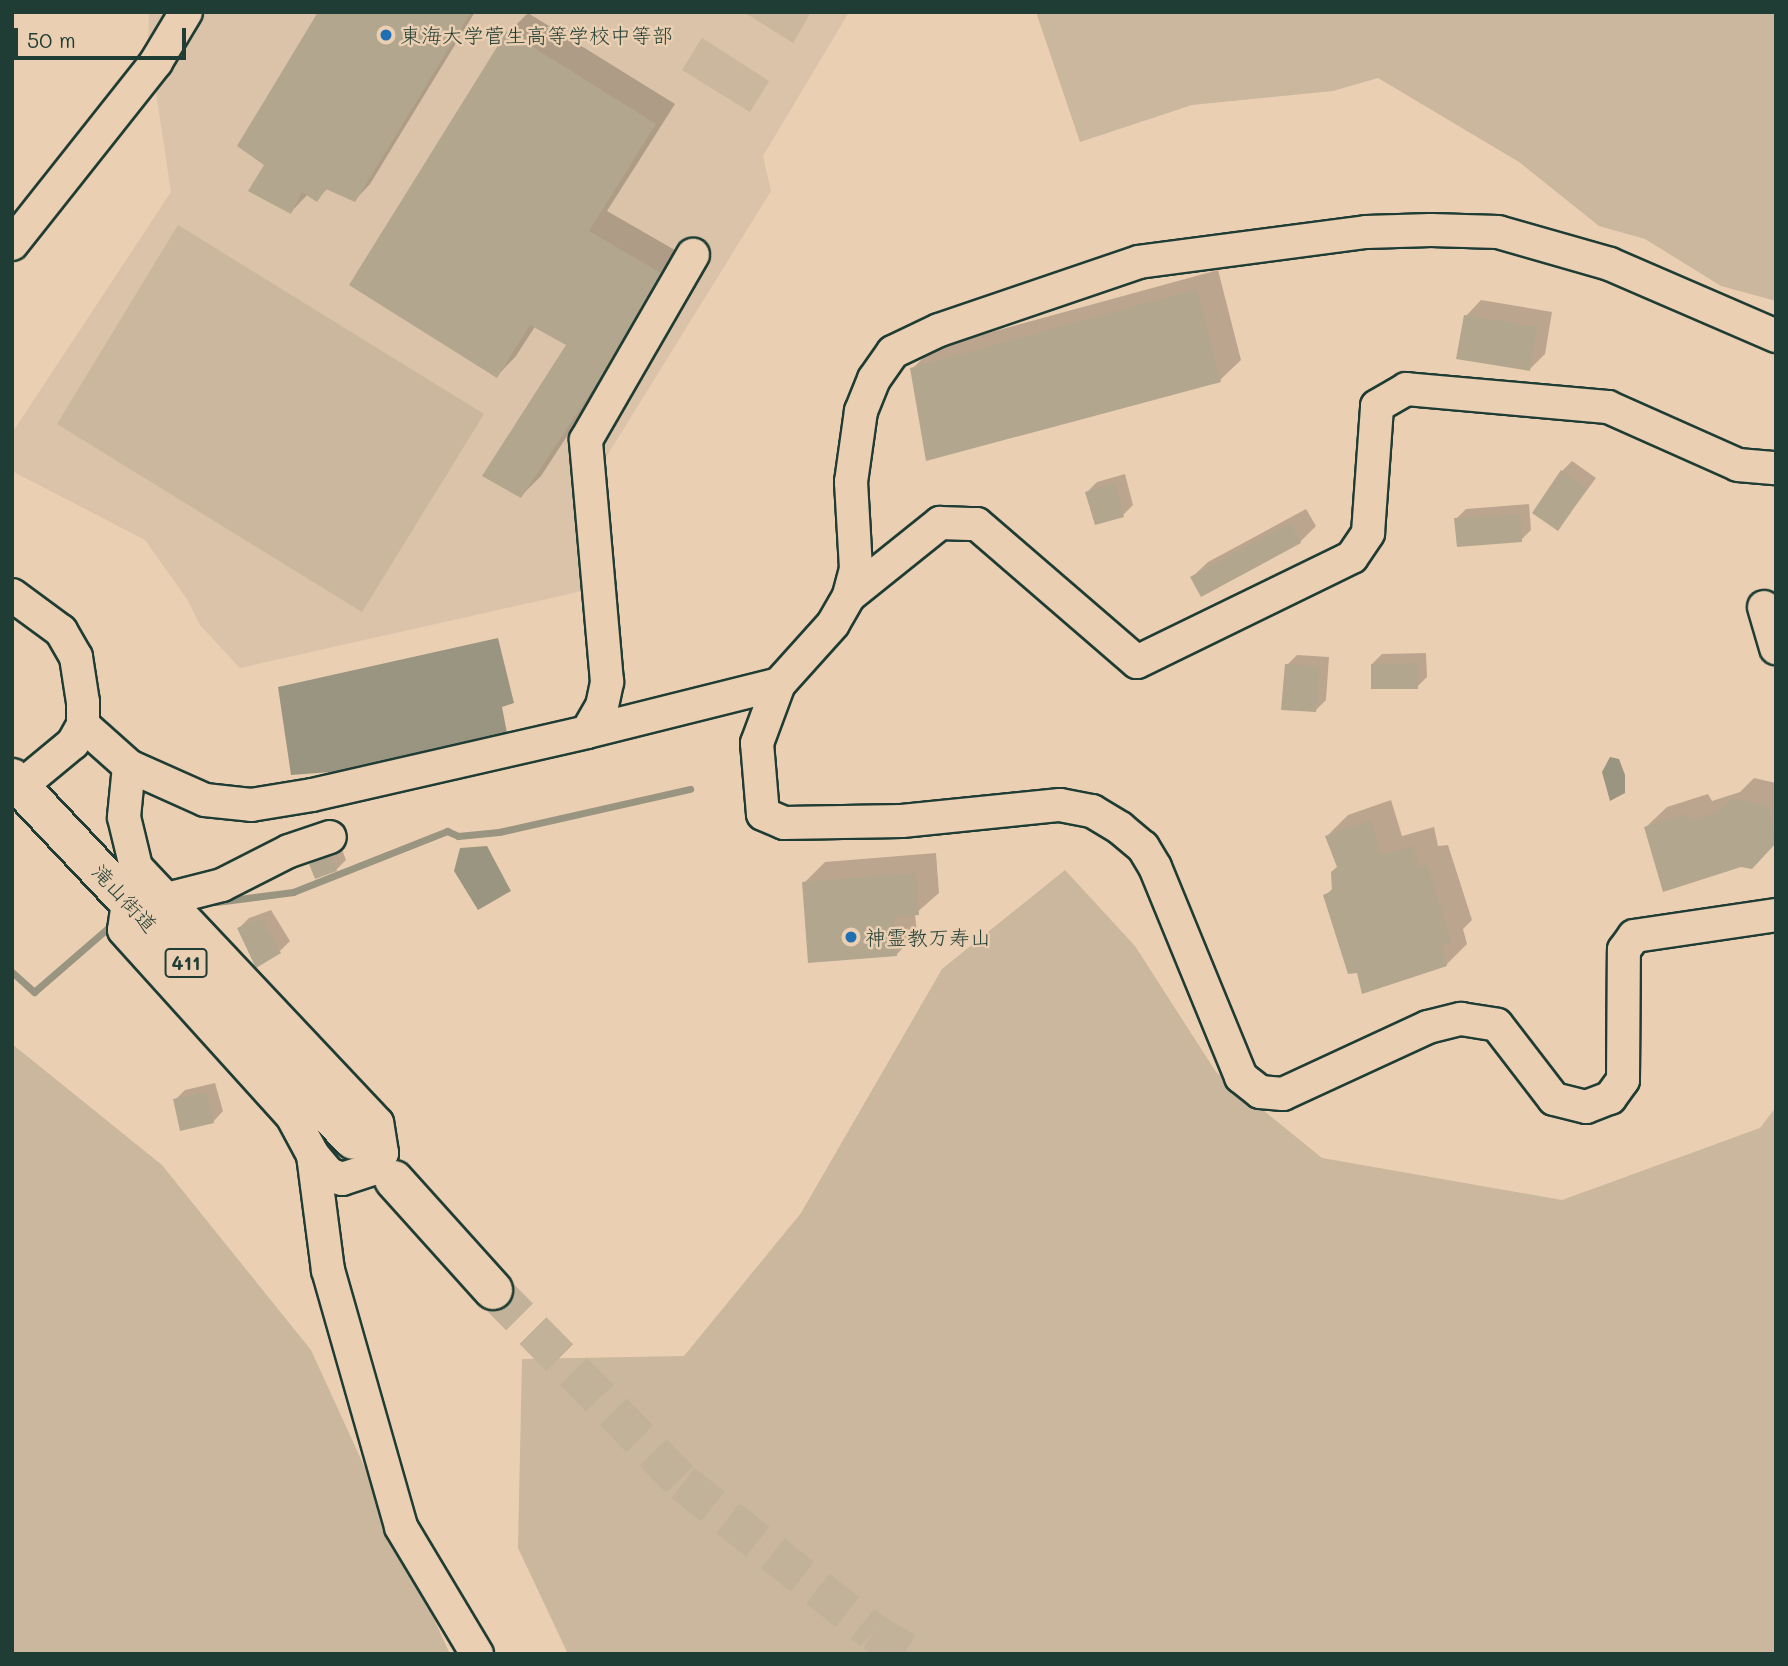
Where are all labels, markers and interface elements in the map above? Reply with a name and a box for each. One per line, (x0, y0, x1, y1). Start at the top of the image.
scale bar (18, 14, 189, 58)
place label: 東海大学菅生高等学校中等部 (400, 22, 673, 48)
text: 50 m (27, 26, 76, 53)
marker: 東海大学菅生高等学校中等部 (378, 27, 394, 43)
street label: 滝山街道 (87, 859, 163, 937)
place label: 神霊教万寿山 (865, 924, 991, 950)
marker: 神霊教万寿山 (843, 929, 859, 945)
road number: 411 (163, 948, 209, 979)

